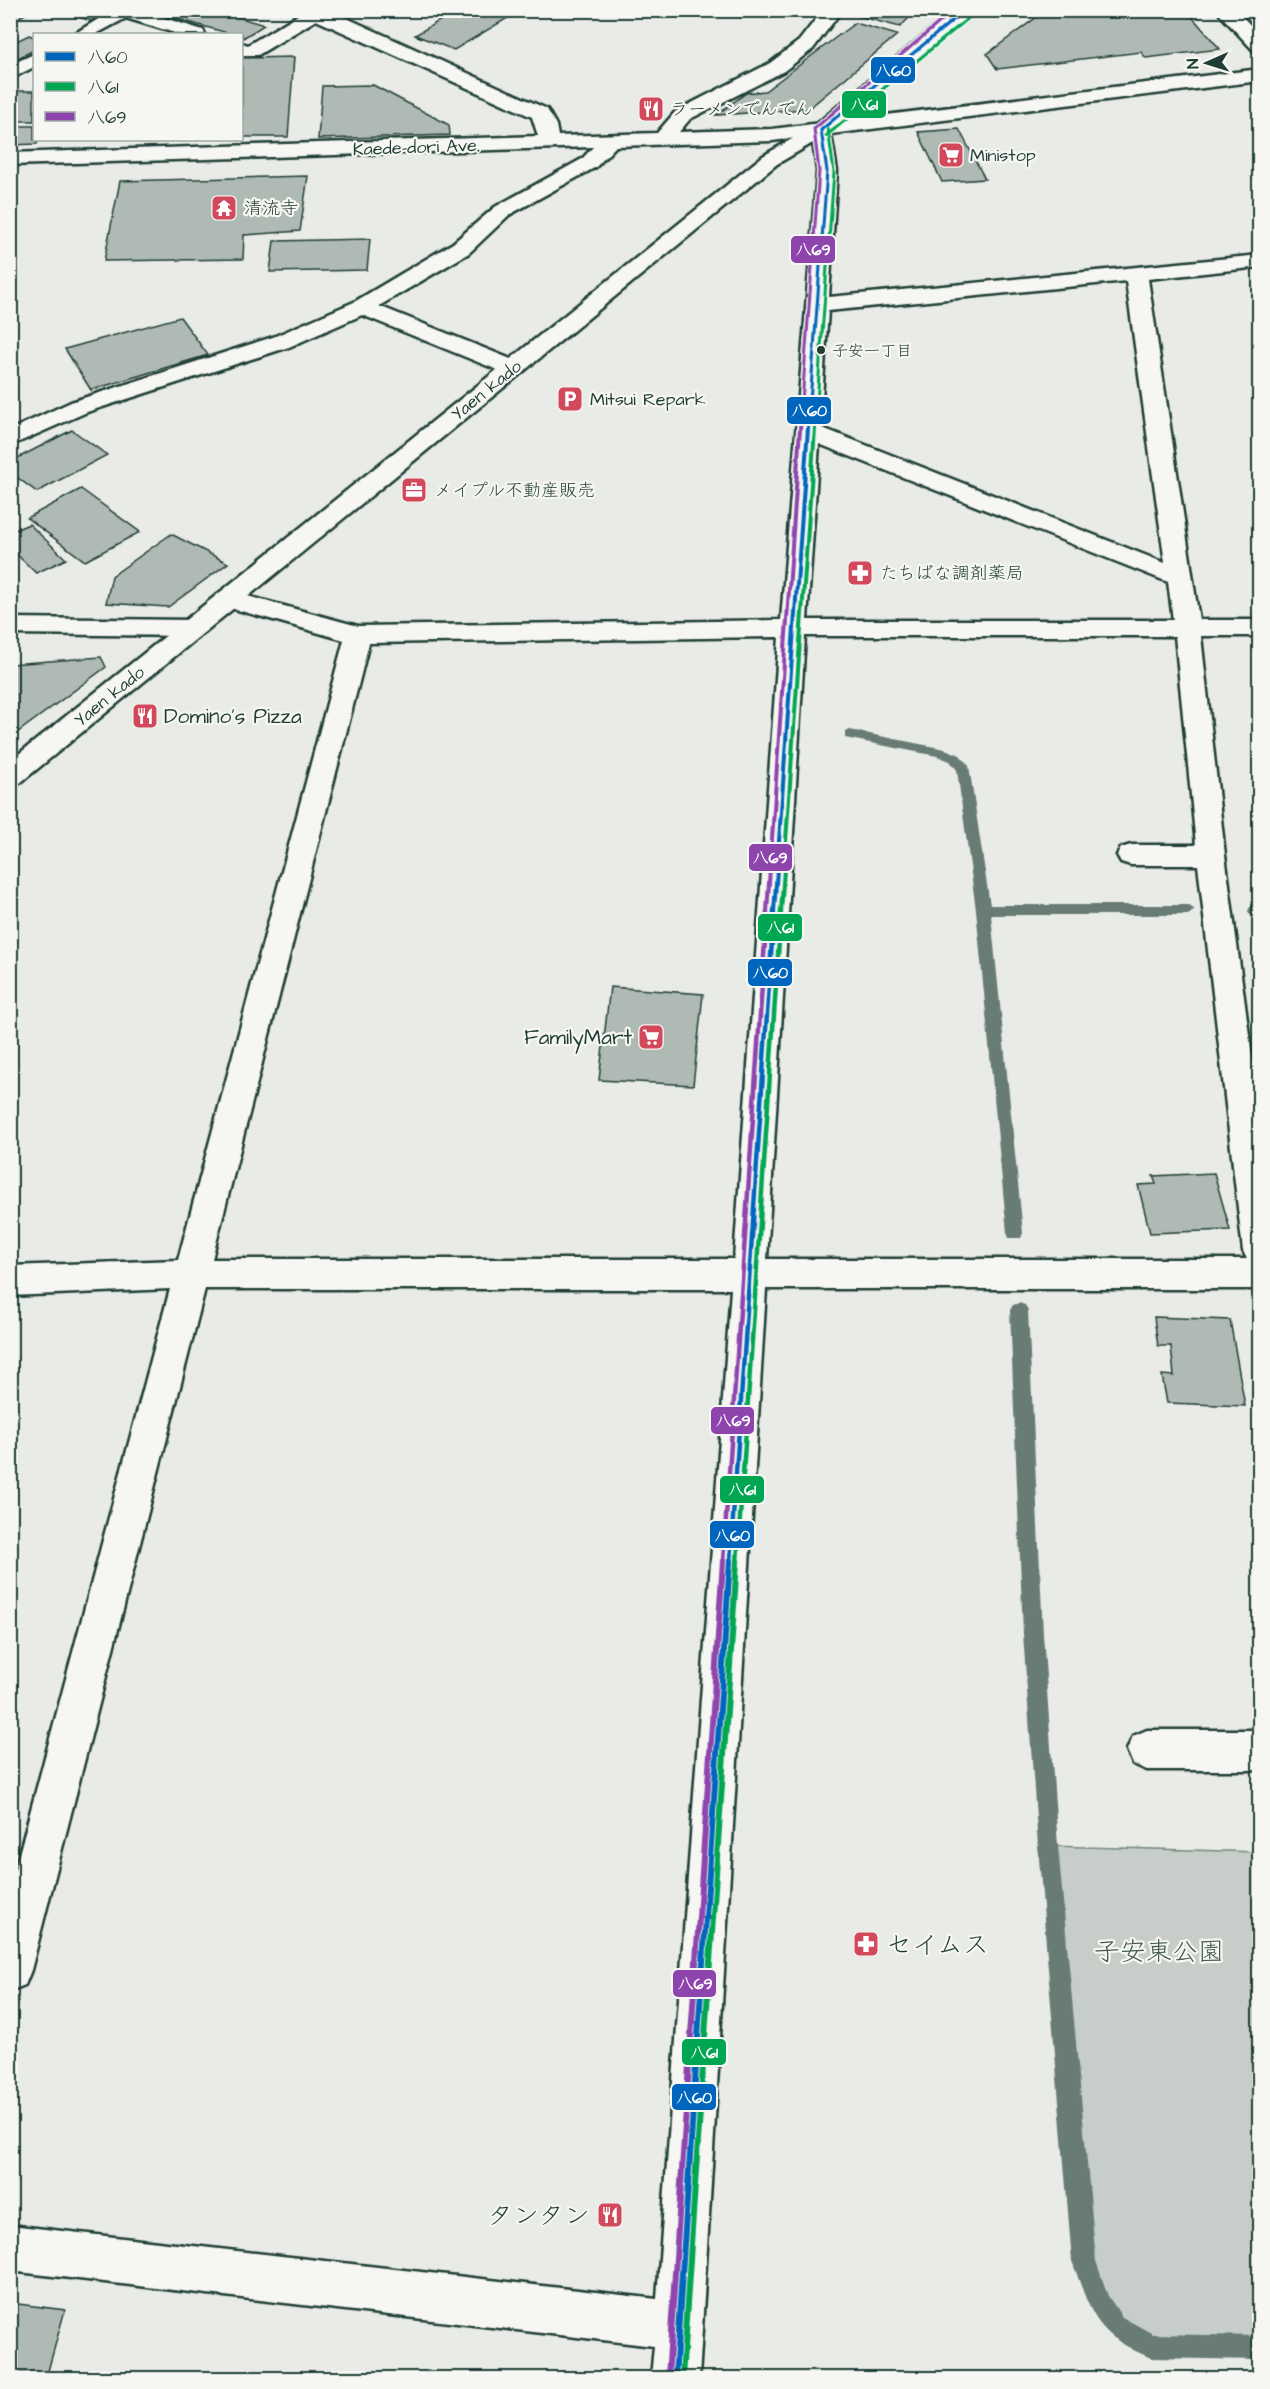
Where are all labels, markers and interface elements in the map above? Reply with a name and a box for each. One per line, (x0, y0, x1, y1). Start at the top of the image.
legend (33, 33, 243, 141)
north arrow (1177, 33, 1237, 93)
text: 八60 (87, 45, 128, 70)
line badge: 八60 (870, 56, 916, 84)
text: N (1182, 58, 1204, 69)
text: 八60 (875, 60, 911, 82)
text: 八61 (87, 75, 119, 100)
line badge: 八61 (841, 90, 887, 119)
restaurant icon: ラーメンでんでん (636, 94, 666, 124)
text: 八61 (850, 94, 879, 116)
place label: ラーメンでんでん (670, 97, 813, 122)
text: 八69 (87, 105, 127, 130)
street label: Kaede-dori Ave. (352, 133, 480, 162)
supermarket icon: Ministop (936, 140, 966, 170)
place label: Ministop (970, 143, 1036, 168)
temple icon: 清流寺 (209, 193, 239, 223)
place label: 清流寺 (244, 196, 298, 221)
line badge: 八69 (790, 235, 836, 264)
text: 八69 (795, 239, 831, 261)
place label: 子安一丁目 (832, 340, 912, 362)
marker: 子安一丁目 (815, 344, 827, 356)
street label: Yaen kado (446, 354, 527, 427)
parking icon: Mitsui Repark (555, 384, 585, 414)
place label: Mitsui Repark (590, 387, 706, 412)
line badge: 八60 (786, 396, 832, 425)
text: 八60 (791, 400, 827, 422)
office icon: メイプル不動産販売 (399, 475, 429, 505)
place label: メイプル不動産販売 (434, 478, 595, 503)
pharmacy icon: たちばな調剤薬局 (845, 558, 875, 588)
place label: たちばな調剤薬局 (880, 561, 1024, 586)
street label: Yaen kado (69, 660, 150, 733)
restaurant icon: Domino's Pizza (130, 701, 160, 731)
place label: Domino's Pizza (164, 702, 302, 731)
line badge: 八69 (748, 843, 793, 872)
text: 八69 (752, 847, 788, 869)
line badge: 八61 (757, 913, 803, 942)
text: 八61 (766, 917, 795, 939)
line badge: 八60 (747, 958, 793, 987)
text: 八60 (752, 962, 788, 984)
supermarket icon: FamilyMart (636, 1022, 666, 1052)
place label: FamilyMart (524, 1023, 632, 1054)
line badge: 八69 (710, 1406, 755, 1435)
text: 八69 (715, 1410, 751, 1432)
line badge: 八61 (719, 1475, 765, 1504)
text: 八61 (728, 1479, 757, 1501)
line badge: 八60 (709, 1520, 755, 1549)
text: 八60 (714, 1525, 750, 1547)
place label: セイムス (886, 1927, 989, 1963)
pharmacy icon: セイムス (851, 1929, 881, 1959)
park label: 子安東公園 (1094, 1934, 1224, 1970)
line badge: 八69 (672, 1969, 717, 1998)
text: 八69 (677, 1973, 713, 1995)
line badge: 八61 (681, 2038, 727, 2066)
text: 八61 (690, 2042, 719, 2064)
line badge: 八60 (671, 2083, 717, 2111)
text: 八60 (676, 2087, 712, 2109)
place label: タンタン (487, 2198, 590, 2234)
restaurant icon: タンタン (595, 2200, 625, 2230)

